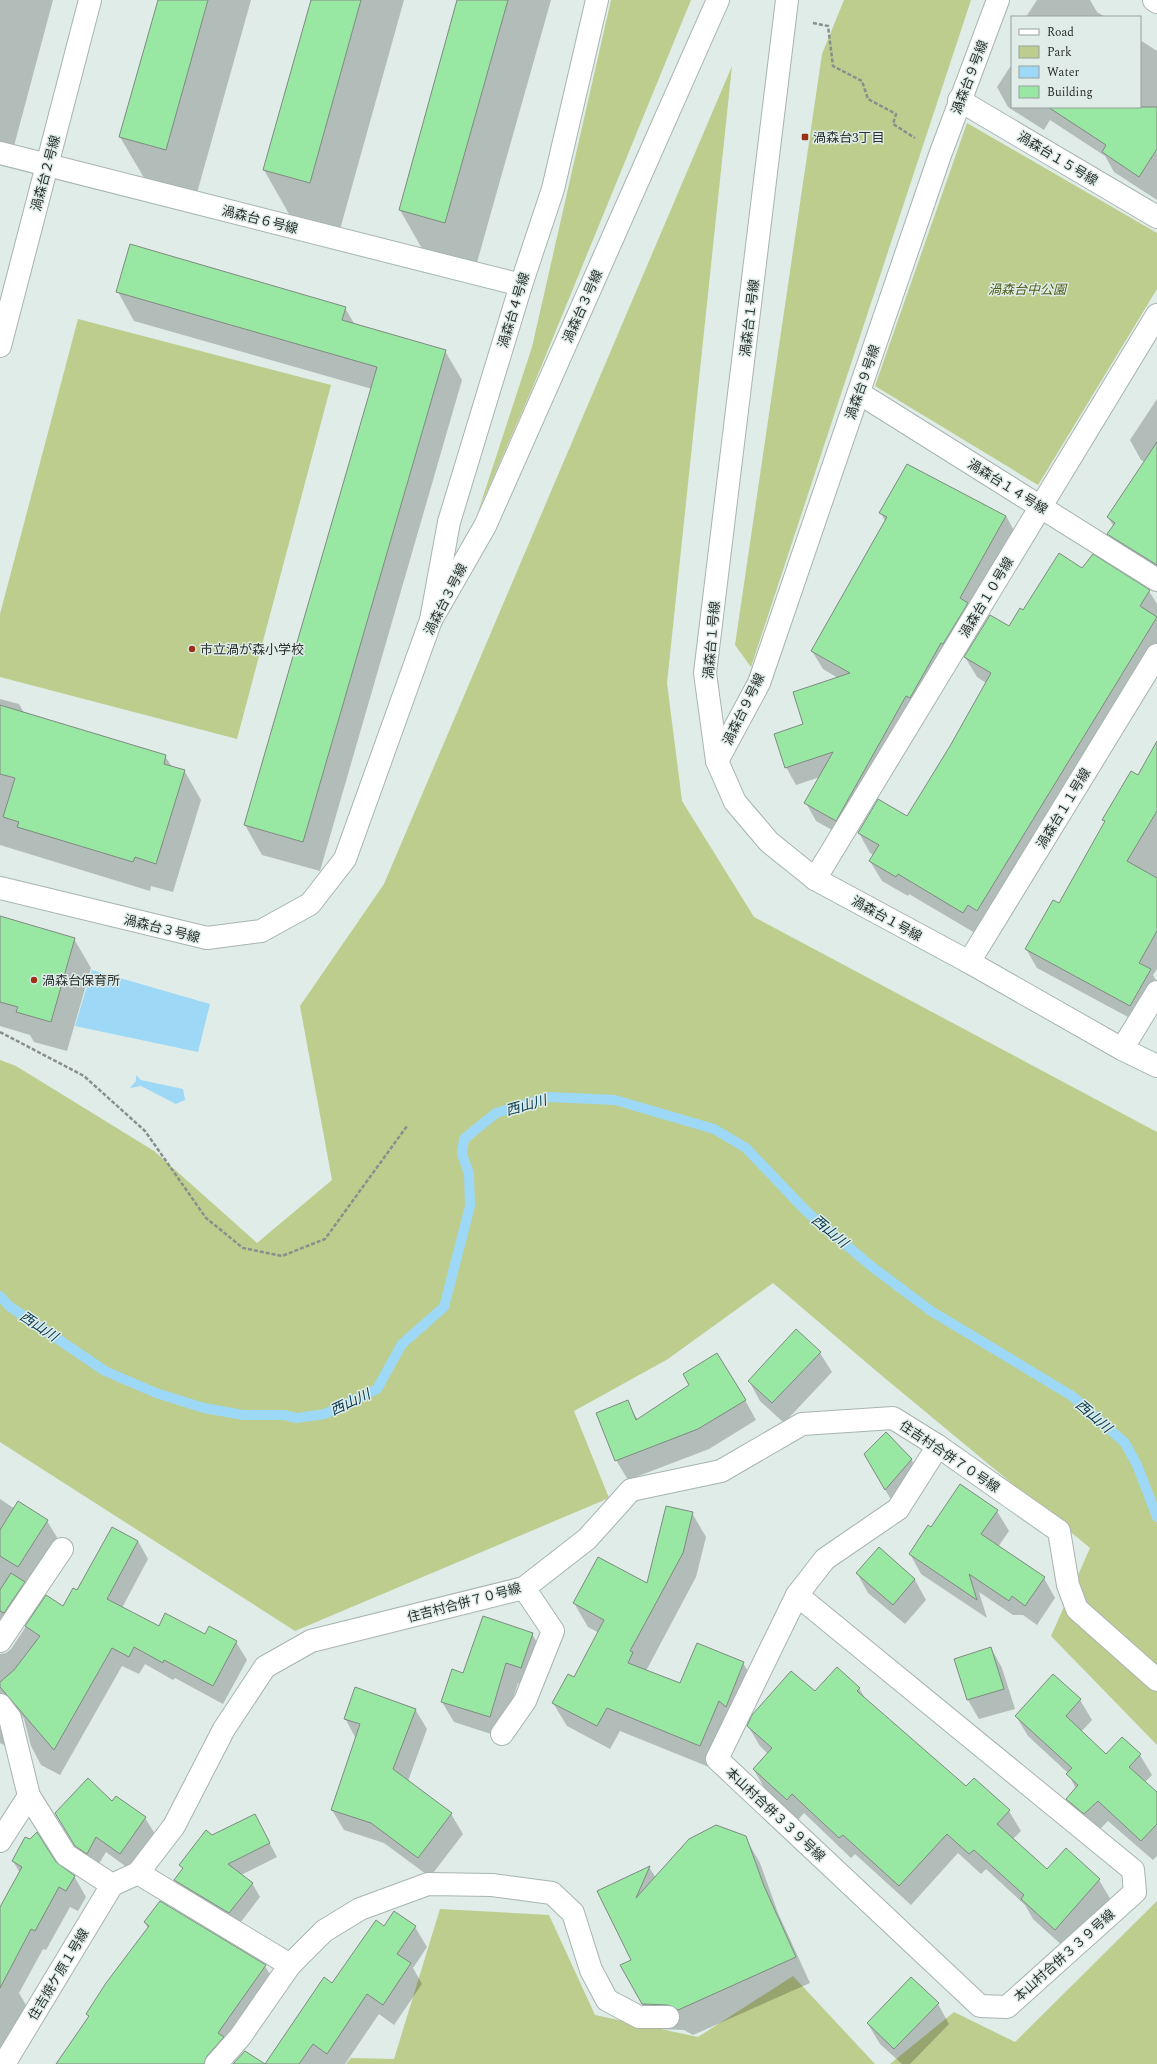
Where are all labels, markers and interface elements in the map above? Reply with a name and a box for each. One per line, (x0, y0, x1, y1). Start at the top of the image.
legend (1011, 16, 1141, 108)
text: Road (1047, 23, 1074, 42)
street label: 渦森台９号線 (947, 37, 993, 117)
text: Park (1047, 43, 1072, 62)
text: Water (1047, 63, 1079, 82)
text: Building (1047, 83, 1093, 102)
street label: 渦森台１５号線 (1013, 127, 1102, 191)
place label: 渦森台3丁目 (813, 128, 885, 148)
marker: 渦森台3丁目 (800, 132, 810, 142)
street label: 渦森台２号線 (26, 133, 66, 214)
street label: 渦森台６号線 (219, 201, 300, 239)
street label: 渦森台３号線 (558, 267, 608, 346)
street label: 渦森台４号線 (493, 270, 535, 351)
street label: 渦森台１号線 (735, 278, 765, 358)
park label: 渦森台中公園 (988, 280, 1068, 300)
street label: 渦森台９号線 (841, 342, 885, 422)
street label: 渦森台１４号線 (964, 454, 1051, 519)
street label: 渦森台１０号線 (955, 553, 1019, 642)
street label: 渦森台３号線 (419, 560, 473, 639)
street label: 渦森台１号線 (699, 600, 725, 680)
place label: 市立渦が森小学校 (200, 640, 304, 660)
marker: 市立渦が森小学校 (187, 644, 197, 654)
street label: 渦森台９号線 (718, 670, 770, 749)
street label: 渦森台１１号線 (1032, 764, 1096, 853)
street label: 渦森台１号線 (848, 891, 925, 947)
street label: 渦森台３号線 (121, 910, 202, 948)
place label: 渦森台保育所 (42, 971, 120, 991)
marker: 渦森台保育所 (29, 975, 39, 985)
water label: 西山川 (503, 1089, 551, 1121)
water label: 西山川 (807, 1210, 854, 1254)
water label: 西山川 (15, 1306, 64, 1348)
water label: 西山川 (327, 1383, 375, 1421)
water label: 西山川 (1071, 1395, 1118, 1439)
street label: 住吉村合併７０号線 (895, 1416, 1004, 1498)
street label: 住吉村合併７０号線 (405, 1578, 523, 1628)
street label: 本山村合併３３９号線 (721, 1763, 830, 1866)
street label: 本山村合併３３９号線 (1010, 1905, 1120, 2007)
street label: 住吉焼ケ原１号線 (23, 1925, 94, 2024)

